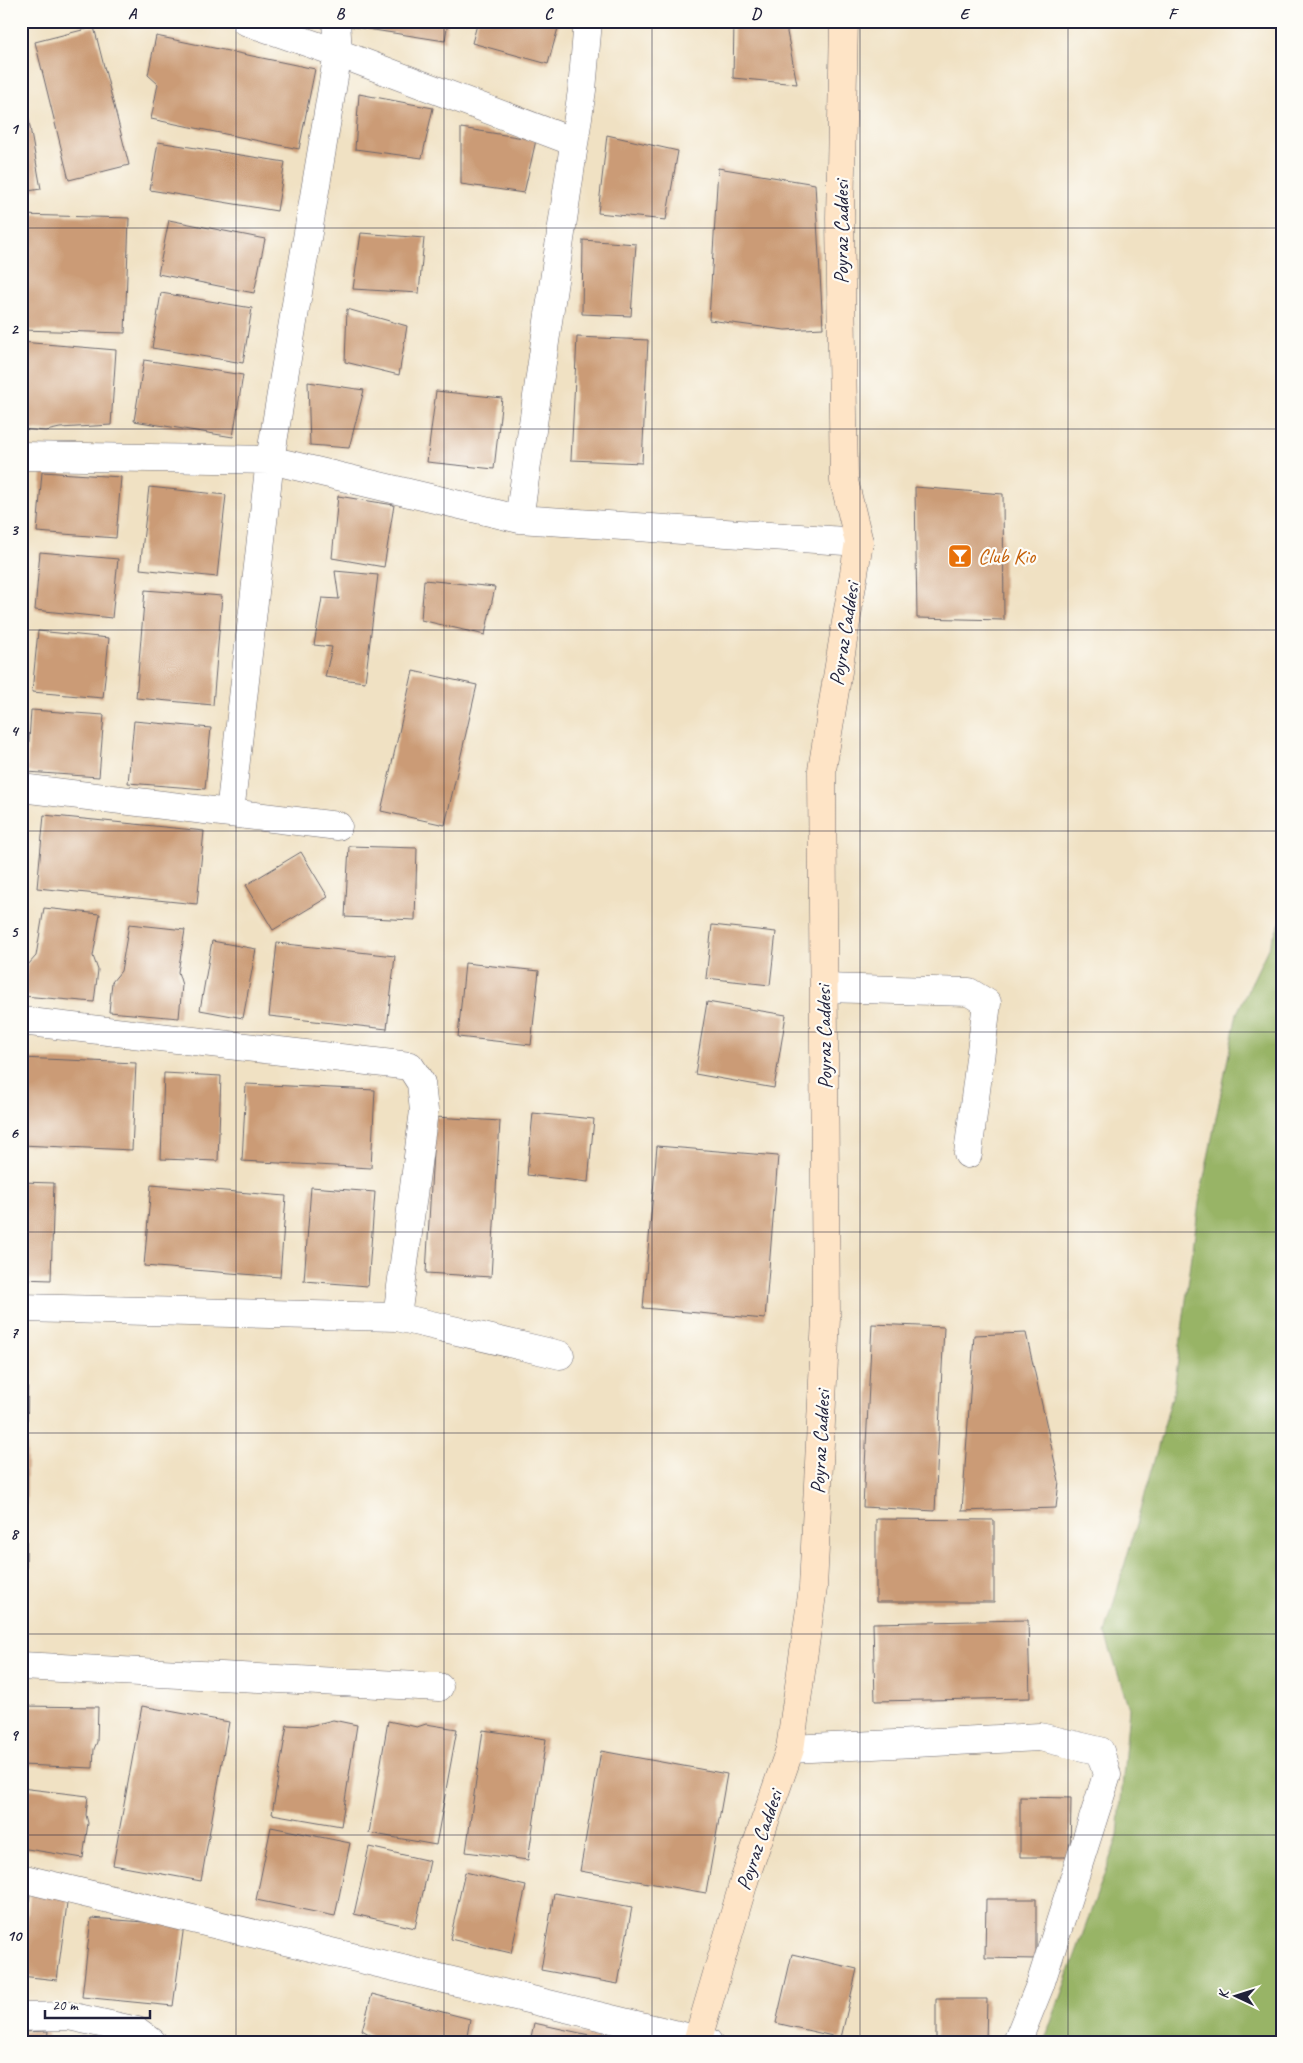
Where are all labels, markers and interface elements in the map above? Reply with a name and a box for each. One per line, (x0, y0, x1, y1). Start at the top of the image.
text: A (128, 4, 138, 24)
text: B (336, 4, 346, 24)
text: C (544, 4, 554, 24)
text: D (751, 4, 762, 24)
text: E (960, 4, 971, 24)
text: F (1168, 4, 1179, 24)
text: 1 (10, 119, 19, 139)
street label: Poyraz Caddesi (828, 177, 854, 284)
text: 2 (10, 319, 19, 339)
text: 3 (10, 520, 19, 540)
bar icon: Club Kio (947, 543, 973, 569)
place label: Club Kio (978, 543, 1037, 569)
street label: Poyraz Caddesi (823, 578, 865, 687)
text: 4 (10, 721, 19, 741)
text: 5 (11, 922, 20, 942)
street label: Poyraz Caddesi (810, 982, 838, 1089)
text: 6 (10, 1123, 19, 1143)
text: 7 (10, 1323, 19, 1343)
street label: Poyraz Caddesi (804, 1386, 836, 1495)
text: 8 (10, 1524, 19, 1544)
text: 9 (10, 1725, 19, 1745)
street label: Poyraz Caddesi (730, 1784, 789, 1893)
text: 10 (7, 1926, 23, 1946)
north arrow (1210, 1970, 1260, 2020)
scale bar (45, 1988, 150, 2020)
text: K (1215, 1988, 1232, 1999)
text: 20 m (52, 1996, 79, 2015)

